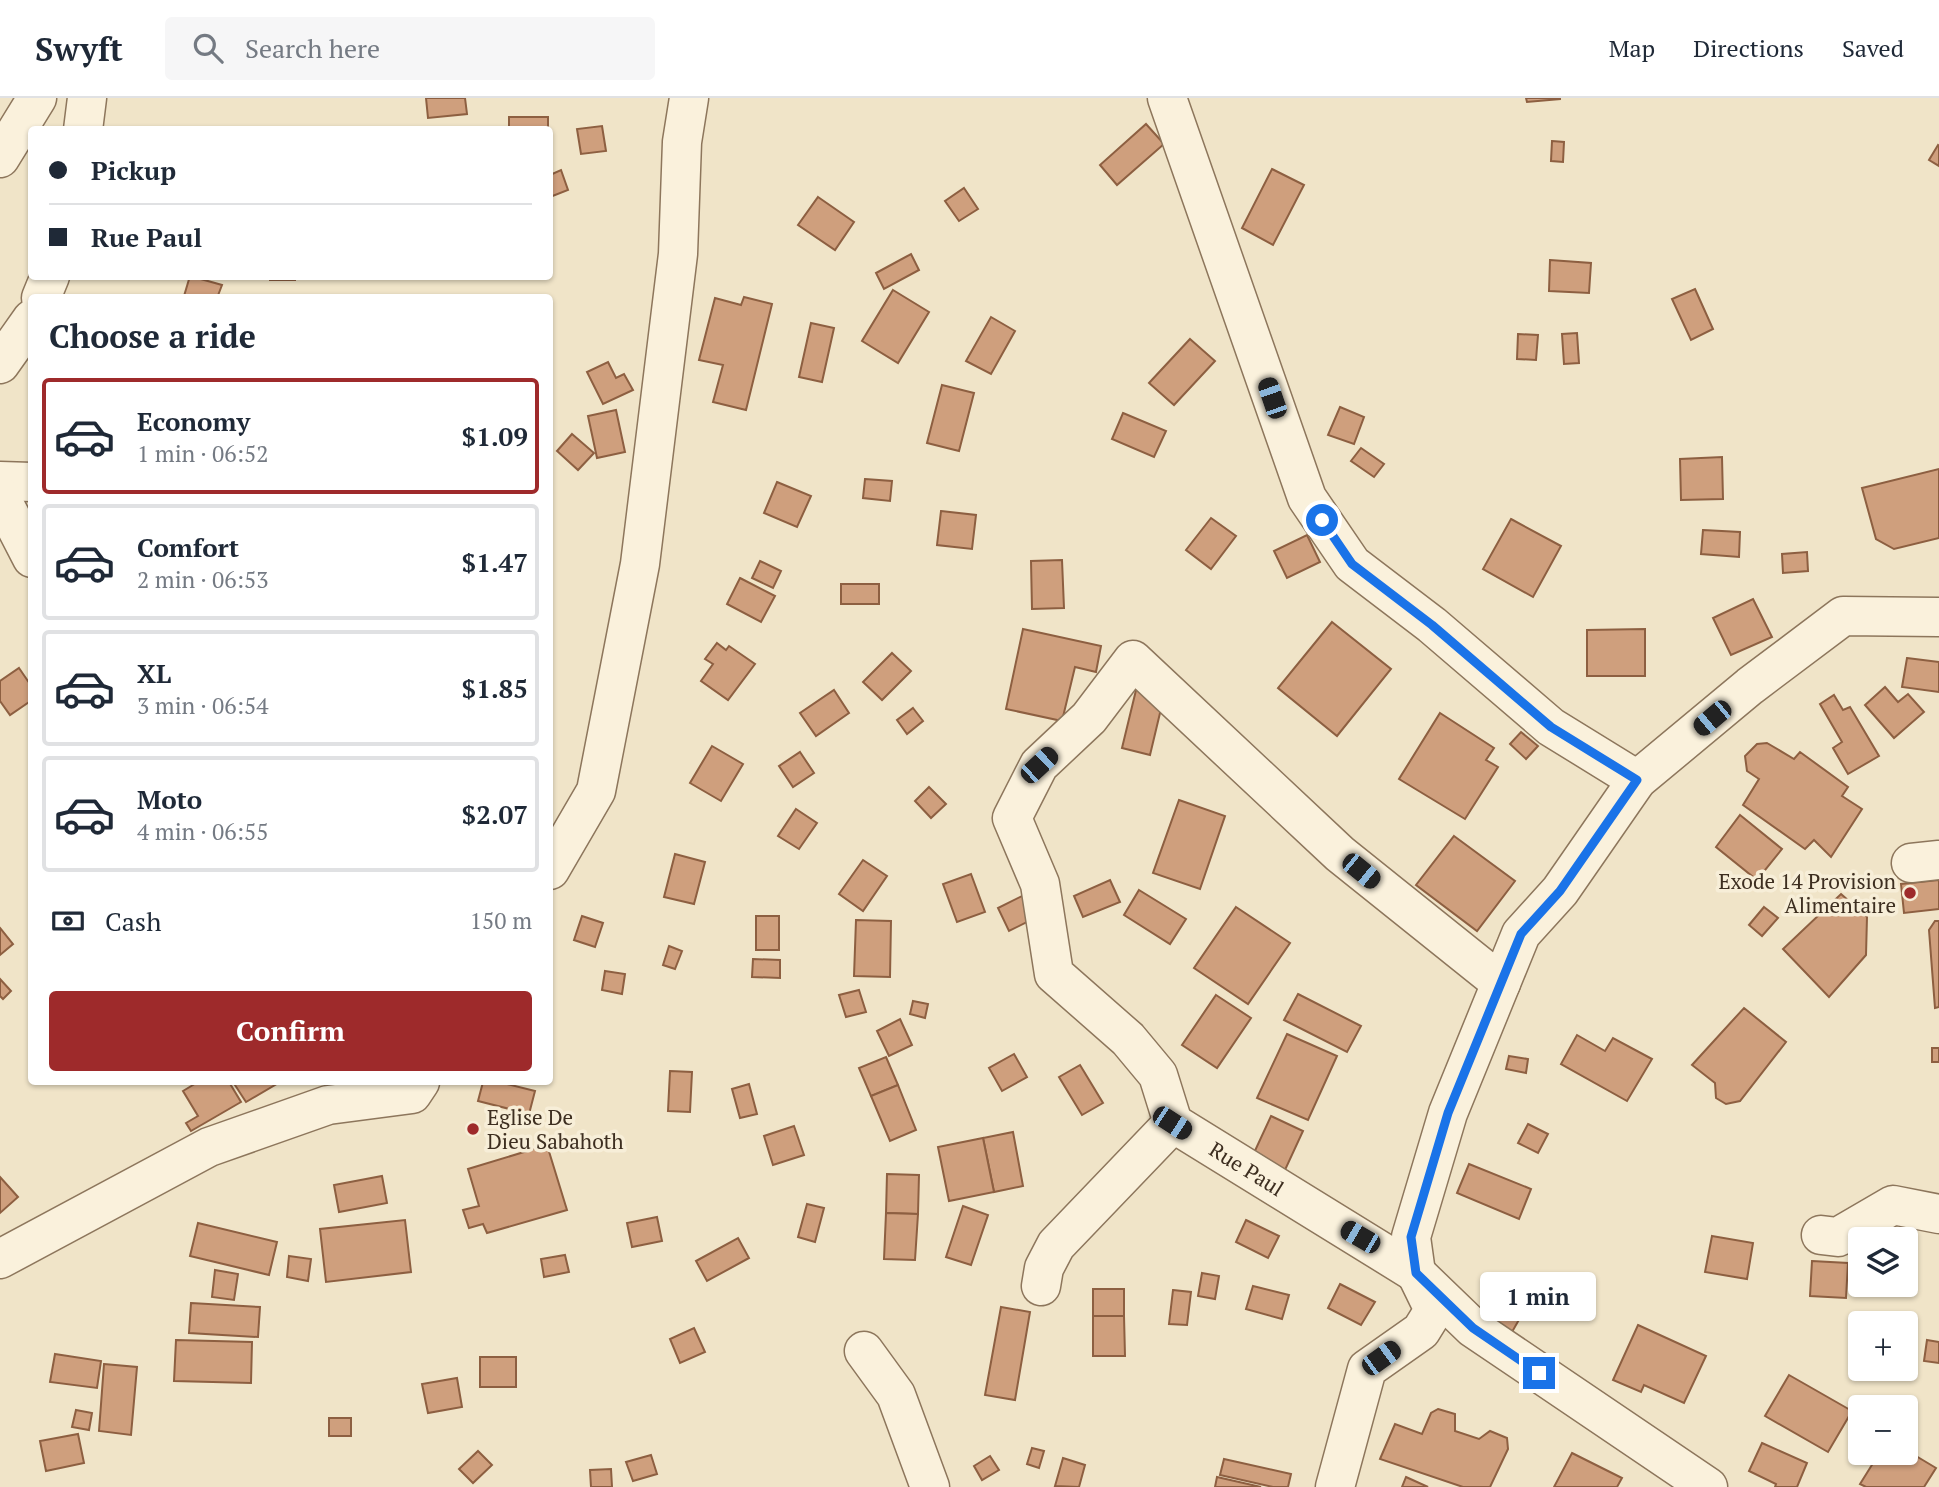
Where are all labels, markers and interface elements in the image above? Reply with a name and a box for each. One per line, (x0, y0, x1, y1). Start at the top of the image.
search box (165, 17, 655, 80)
text: Swyft (35, 27, 123, 70)
icon: search (189, 29, 227, 67)
text: Search here (245, 31, 380, 65)
text: Map (1609, 32, 1655, 64)
text: Directions (1693, 32, 1804, 64)
text: Saved (1842, 32, 1904, 64)
text: Pickup (91, 153, 176, 187)
text: Rue Paul (91, 220, 202, 254)
text: Choose a ride (49, 315, 256, 357)
car (1256, 375, 1289, 421)
text: Economy (137, 404, 250, 438)
icon: car (53, 405, 116, 468)
text: $1.09 (462, 419, 528, 453)
text: 1 min · 06:52 (137, 438, 269, 469)
route start (1306, 504, 1338, 536)
text: Comfort (137, 530, 239, 564)
icon: car (53, 531, 116, 594)
text: $1.47 (462, 545, 528, 579)
text: 2 min · 06:53 (137, 564, 269, 595)
text: XL (137, 656, 171, 690)
icon: car (53, 657, 116, 720)
text: $1.85 (462, 671, 528, 705)
text: 3 min · 06:54 (137, 690, 269, 721)
car (1690, 696, 1735, 740)
car (1017, 743, 1062, 787)
text: Moto (137, 782, 202, 816)
icon: car (53, 783, 116, 846)
text: $2.07 (462, 797, 528, 831)
text: 4 min · 06:55 (137, 816, 269, 847)
car (1339, 850, 1384, 892)
place label: Exode 14 Provision Alimentaire (1718, 867, 1897, 919)
marker: Exode 14 Provision Alimentaire (1902, 885, 1918, 901)
icon: cash (49, 902, 87, 940)
text: Cash (105, 904, 161, 938)
text: 150 m (470, 905, 532, 936)
button: Confirm (49, 991, 532, 1071)
place label: Eglise De Dieu Sabahoth (487, 1103, 624, 1155)
car (1149, 1103, 1196, 1143)
marker: Eglise De Dieu Sabahoth (465, 1121, 481, 1137)
street label: Rue Paul (1204, 1135, 1289, 1202)
car (1337, 1217, 1384, 1257)
map controls (1848, 1227, 1918, 1465)
button: layers (1848, 1227, 1918, 1297)
callout: 1 min (1481, 1272, 1597, 1320)
text: 1 min (1507, 1281, 1569, 1312)
button: + (1848, 1311, 1918, 1381)
car (1358, 1337, 1405, 1379)
route end (1523, 1357, 1555, 1389)
button: − (1848, 1395, 1918, 1465)

